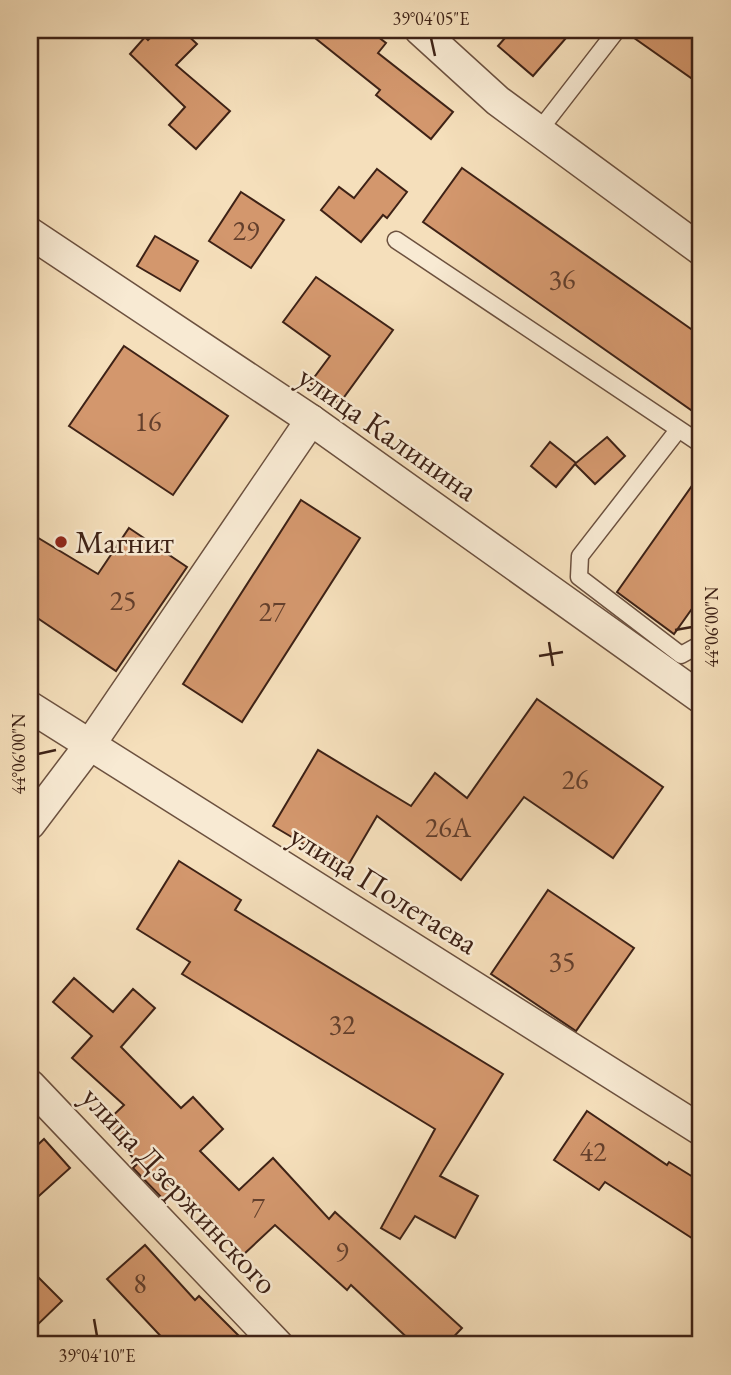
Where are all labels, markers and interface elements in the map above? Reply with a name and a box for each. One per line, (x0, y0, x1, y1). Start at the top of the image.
text: 39°04'05"E (393, 7, 469, 30)
house number: 29 (233, 212, 259, 248)
house number: 36 (549, 261, 575, 297)
street label: улица Калинина (290, 355, 486, 511)
house number: 16 (135, 403, 161, 439)
place label: Магнит (75, 521, 174, 563)
marker: Магнит (53, 534, 69, 550)
house number: 25 (110, 582, 136, 618)
text: 44°06'00"N (700, 586, 723, 667)
house number: 27 (259, 593, 286, 629)
text: 44°06'00"N (7, 713, 30, 794)
house number: 26 (562, 761, 588, 797)
house number: 26А (425, 809, 472, 845)
street label: улица Полетаева (282, 814, 487, 964)
house number: 35 (549, 943, 575, 979)
house number: 32 (329, 1006, 356, 1042)
street label: улица Дзержинского (72, 1077, 288, 1303)
house number: 42 (580, 1133, 607, 1169)
house number: 7 (251, 1189, 265, 1225)
house number: 9 (335, 1233, 349, 1269)
house number: 8 (133, 1265, 147, 1301)
text: 39°04'10"E (59, 1344, 135, 1367)

